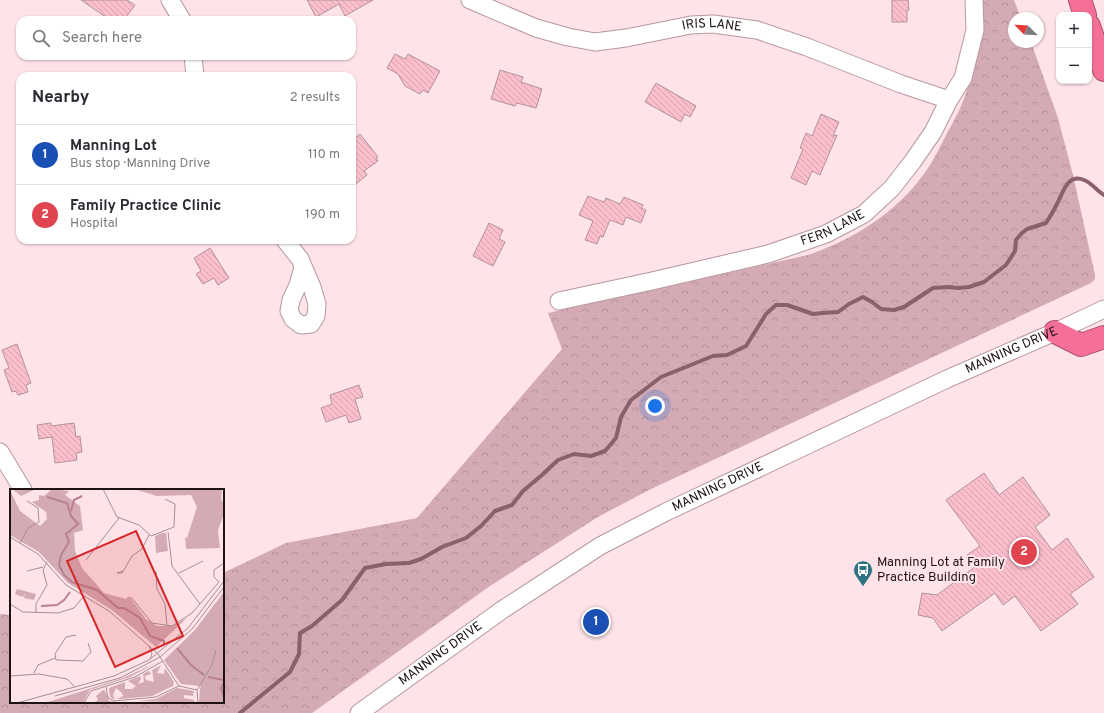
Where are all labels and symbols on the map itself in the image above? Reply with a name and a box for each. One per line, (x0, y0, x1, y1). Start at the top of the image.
north arrow (1008, 12, 1044, 48)
street label: IRIS LANE (681, 16, 743, 36)
street label: FERN LANE (799, 207, 868, 250)
street label: MANNING DRIVE (963, 324, 1060, 378)
your location (645, 396, 665, 416)
street label: MANNING DRIVE (670, 459, 766, 516)
inset map (10, 489, 224, 703)
pin: 2 (1011, 537, 1037, 567)
place label: Manning Lot at Family Practice Building (877, 555, 1005, 586)
bus stop icon: Manning Lot at Family Practice Building (852, 559, 874, 587)
pin: 1 (583, 607, 609, 637)
street label: MANNING DRIVE (396, 619, 486, 689)

